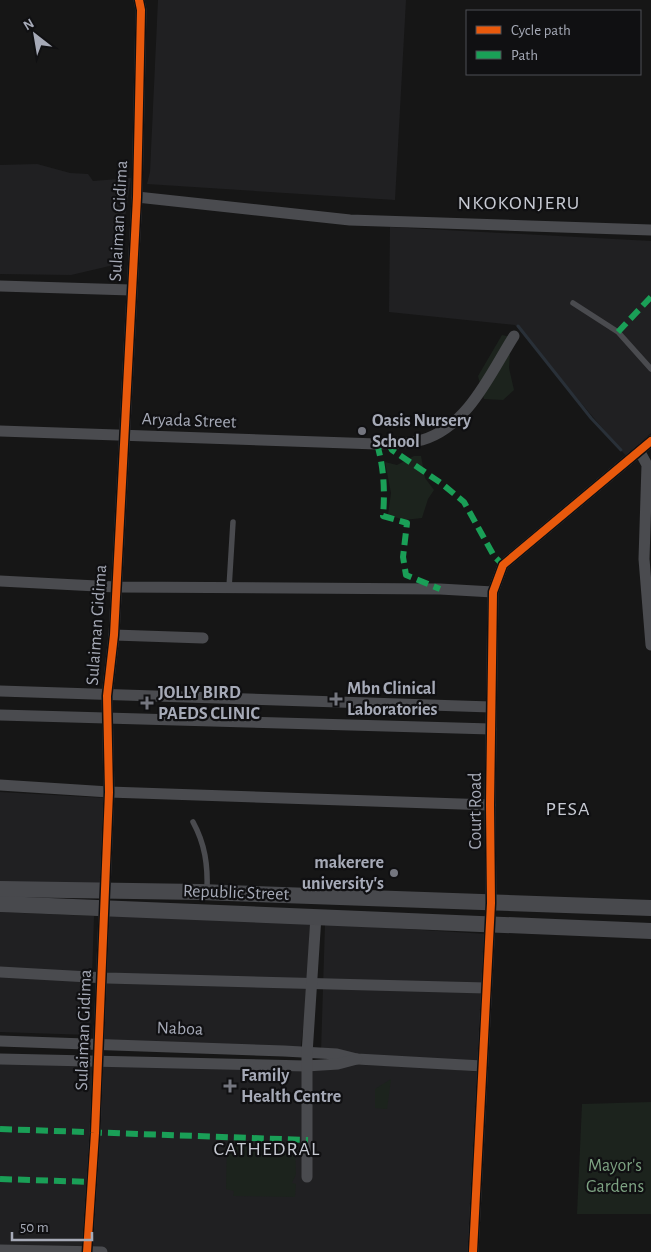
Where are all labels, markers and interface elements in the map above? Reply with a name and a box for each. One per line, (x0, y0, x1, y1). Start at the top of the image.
north arrow (10, 10, 60, 60)
legend (466, 10, 641, 75)
text: N (21, 16, 37, 33)
text: Cycle path (511, 23, 571, 38)
text: Path (511, 48, 538, 63)
street label: Sulaiman Gidima (107, 160, 131, 282)
district label: NKOKONJERU (458, 193, 580, 213)
street label: Aryada Street (141, 410, 237, 432)
place label: Oasis Nursery School (372, 412, 472, 451)
marker: Oasis Nursery School (356, 425, 368, 437)
street label: Sulaiman Gidima (84, 564, 110, 686)
place label: Mbn Clinical Laboratories (347, 680, 438, 719)
place label: JOLLY BIRD PAEDS CLINIC (158, 684, 260, 723)
marker: Mbn Clinical Laboratories (329, 692, 343, 706)
marker: JOLLY BIRD PAEDS CLINIC (140, 696, 154, 710)
street label: Court Road (467, 772, 485, 850)
district label: PESA (545, 799, 591, 819)
place label: makerere university's (302, 854, 384, 893)
marker: makerere university's (388, 867, 400, 879)
street label: Republic Street (183, 882, 290, 904)
street label: Sulaiman Gidima (73, 969, 95, 1091)
street label: Naboa (156, 1019, 204, 1039)
place label: Family Health Centre (241, 1067, 341, 1106)
marker: Family Health Centre (223, 1079, 237, 1093)
district label: CATHEDRAL (214, 1139, 320, 1159)
park label: Mayor's Gardens (586, 1157, 644, 1196)
scale bar (12, 1210, 92, 1242)
text: 50 m (20, 1220, 49, 1235)

